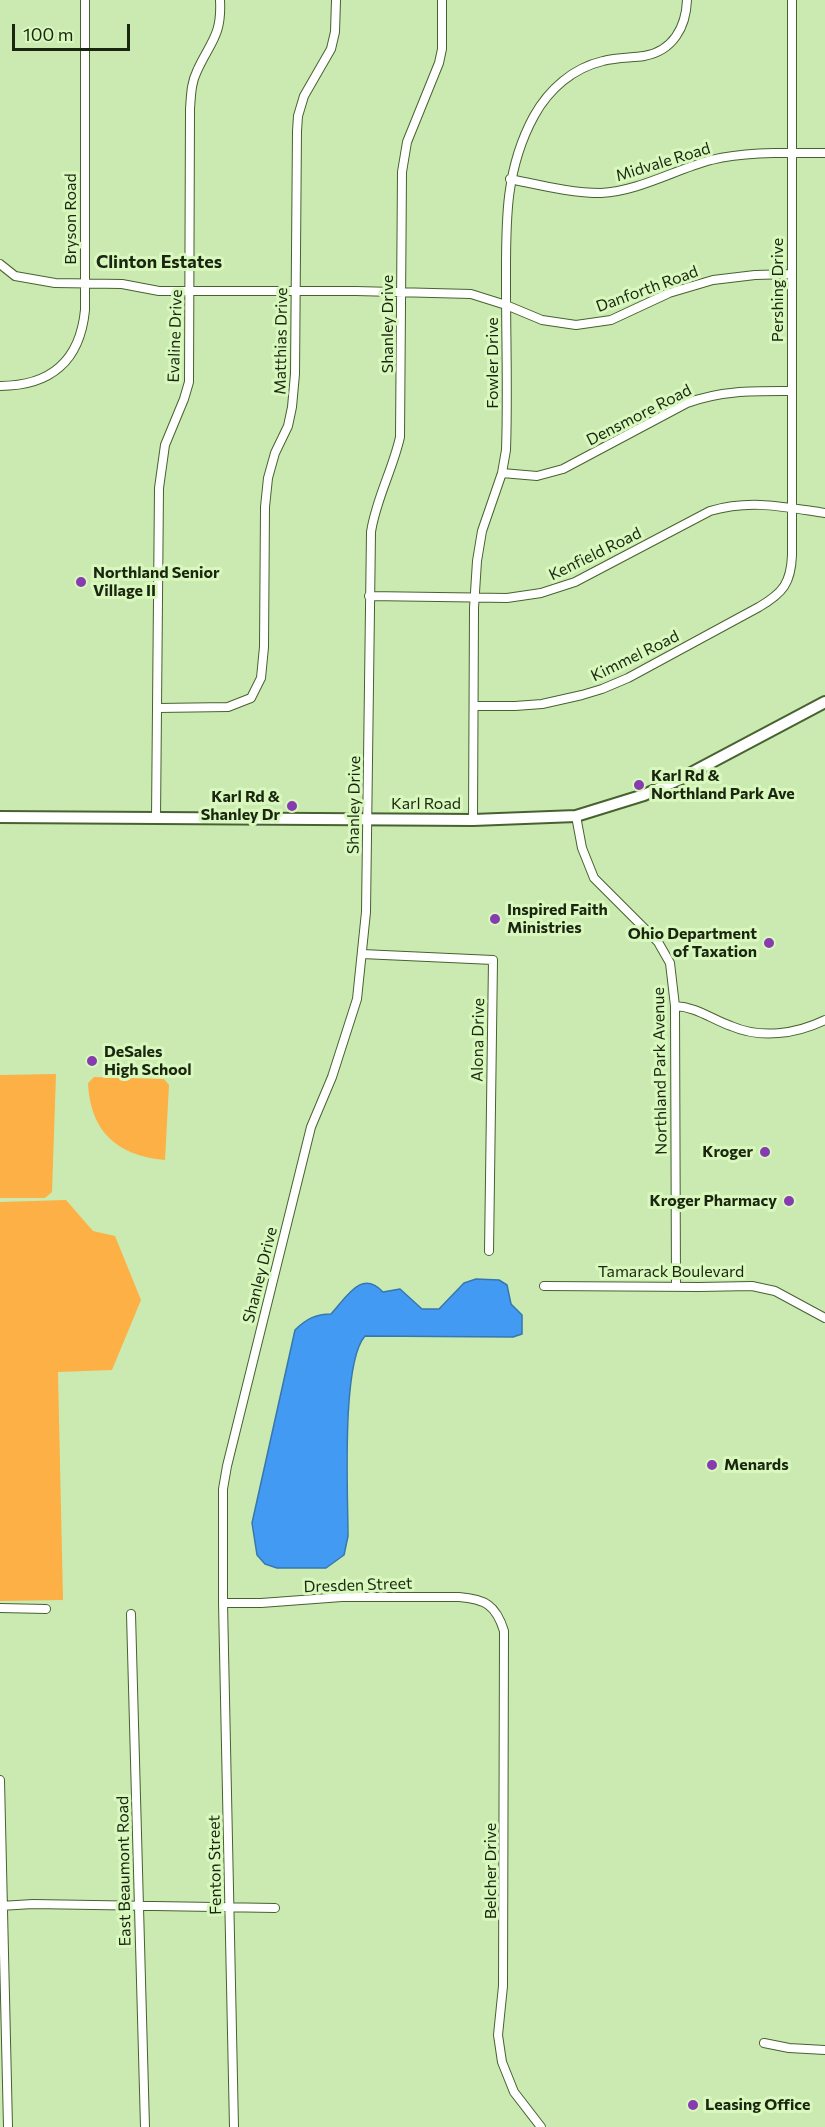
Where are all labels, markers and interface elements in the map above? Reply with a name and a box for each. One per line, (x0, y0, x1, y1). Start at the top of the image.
scale bar (15, 12, 134, 50)
text: 100 m (23, 23, 73, 45)
street label: Midvale Road (613, 138, 713, 186)
street label: Bryson Road (61, 173, 81, 265)
street label: Pershing Drive (768, 238, 788, 342)
district label: Clinton Estates (96, 251, 222, 273)
street label: Danforth Road (593, 262, 701, 316)
street label: Shanley Drive (378, 275, 398, 373)
street label: Matthias Drive (270, 287, 292, 395)
street label: Evaline Drive (164, 289, 186, 383)
street label: Fowler Drive (483, 317, 503, 409)
street label: Densmore Road (583, 380, 695, 450)
street label: Kenfield Road (546, 523, 644, 585)
place label: Northland Senior Village II (93, 563, 220, 601)
marker: Northland Senior Village II (74, 575, 88, 589)
street label: Kimmel Road (588, 626, 682, 686)
street label: Shanley Drive (344, 756, 364, 854)
place label: Karl Rd & Northland Park Ave (651, 766, 795, 804)
marker: Karl Rd & Northland Park Ave (632, 778, 646, 792)
place label: Karl Rd & Shanley Dr (201, 787, 280, 825)
street label: Karl Road (391, 794, 461, 814)
marker: Karl Rd & Shanley Dr (285, 799, 299, 813)
place label: Inspired Faith Ministries (507, 900, 608, 938)
marker: Inspired Faith Ministries (488, 912, 502, 926)
place label: Ohio Department of Taxation (628, 924, 757, 962)
marker: Ohio Department of Taxation (762, 936, 776, 950)
street label: Northland Park Avenue (649, 987, 671, 1155)
street label: Alona Drive (468, 998, 488, 1082)
place label: DeSales High School (104, 1042, 192, 1080)
marker: DeSales High School (85, 1054, 99, 1068)
place label: Kroger (702, 1142, 753, 1162)
marker: Kroger (758, 1145, 772, 1159)
place label: Kroger Pharmacy (650, 1191, 777, 1211)
marker: Kroger Pharmacy (782, 1194, 796, 1208)
street label: Shanley Drive (239, 1225, 281, 1325)
street label: Tamarack Boulevard (598, 1262, 744, 1282)
place label: Menards (724, 1455, 789, 1475)
marker: Menards (705, 1458, 719, 1472)
street label: Dresden Street (303, 1574, 413, 1596)
street label: East Beaumont Road (113, 1796, 135, 1946)
street label: Fenton Street (205, 1815, 225, 1915)
street label: Belcher Drive (481, 1823, 501, 1919)
place label: Leasing Office (705, 2095, 810, 2115)
marker: Leasing Office (686, 2098, 700, 2112)

